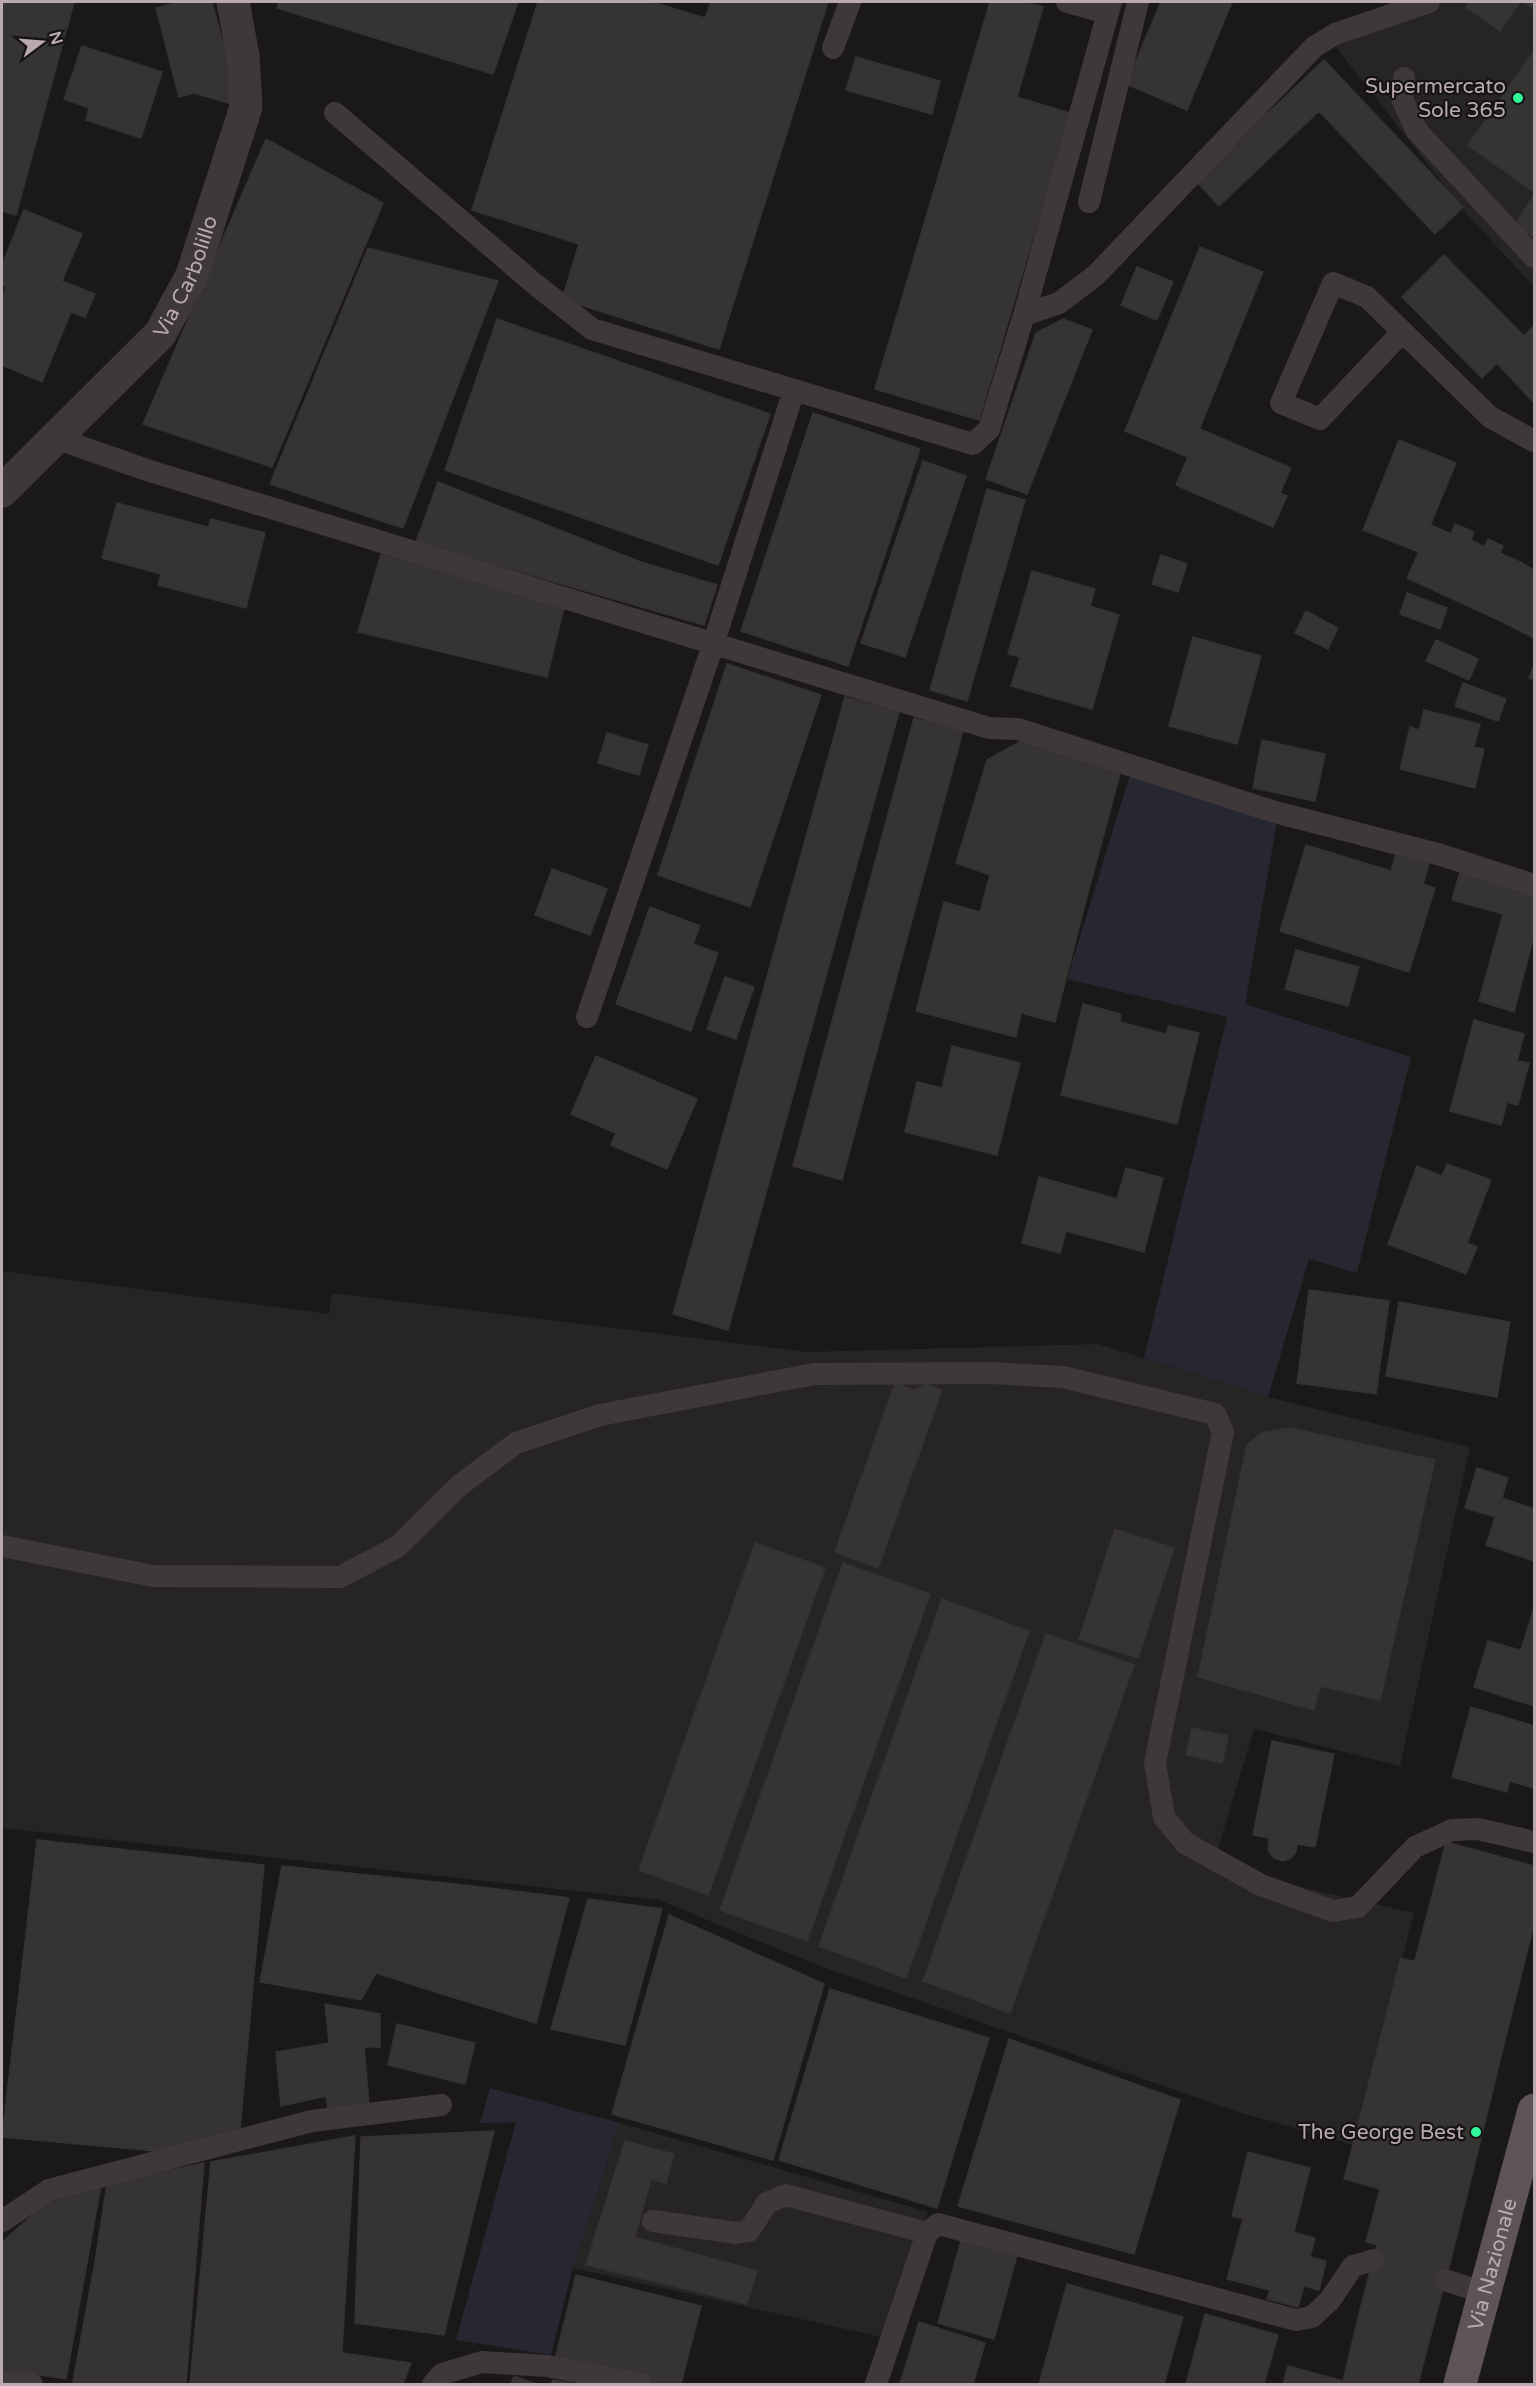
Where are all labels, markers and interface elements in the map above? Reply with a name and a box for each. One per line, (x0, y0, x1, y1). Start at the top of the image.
north arrow (12, 12, 72, 72)
text: N (44, 29, 67, 47)
place label: Supermercato Sole 365 (1365, 74, 1506, 123)
marker: Supermercato Sole 365 (1511, 91, 1525, 105)
street label: Via Carbolillo (148, 213, 223, 342)
place label: The George Best (1298, 2120, 1464, 2145)
marker: The George Best (1469, 2125, 1483, 2139)
street label: Via Nazionale (1463, 2196, 1523, 2333)

